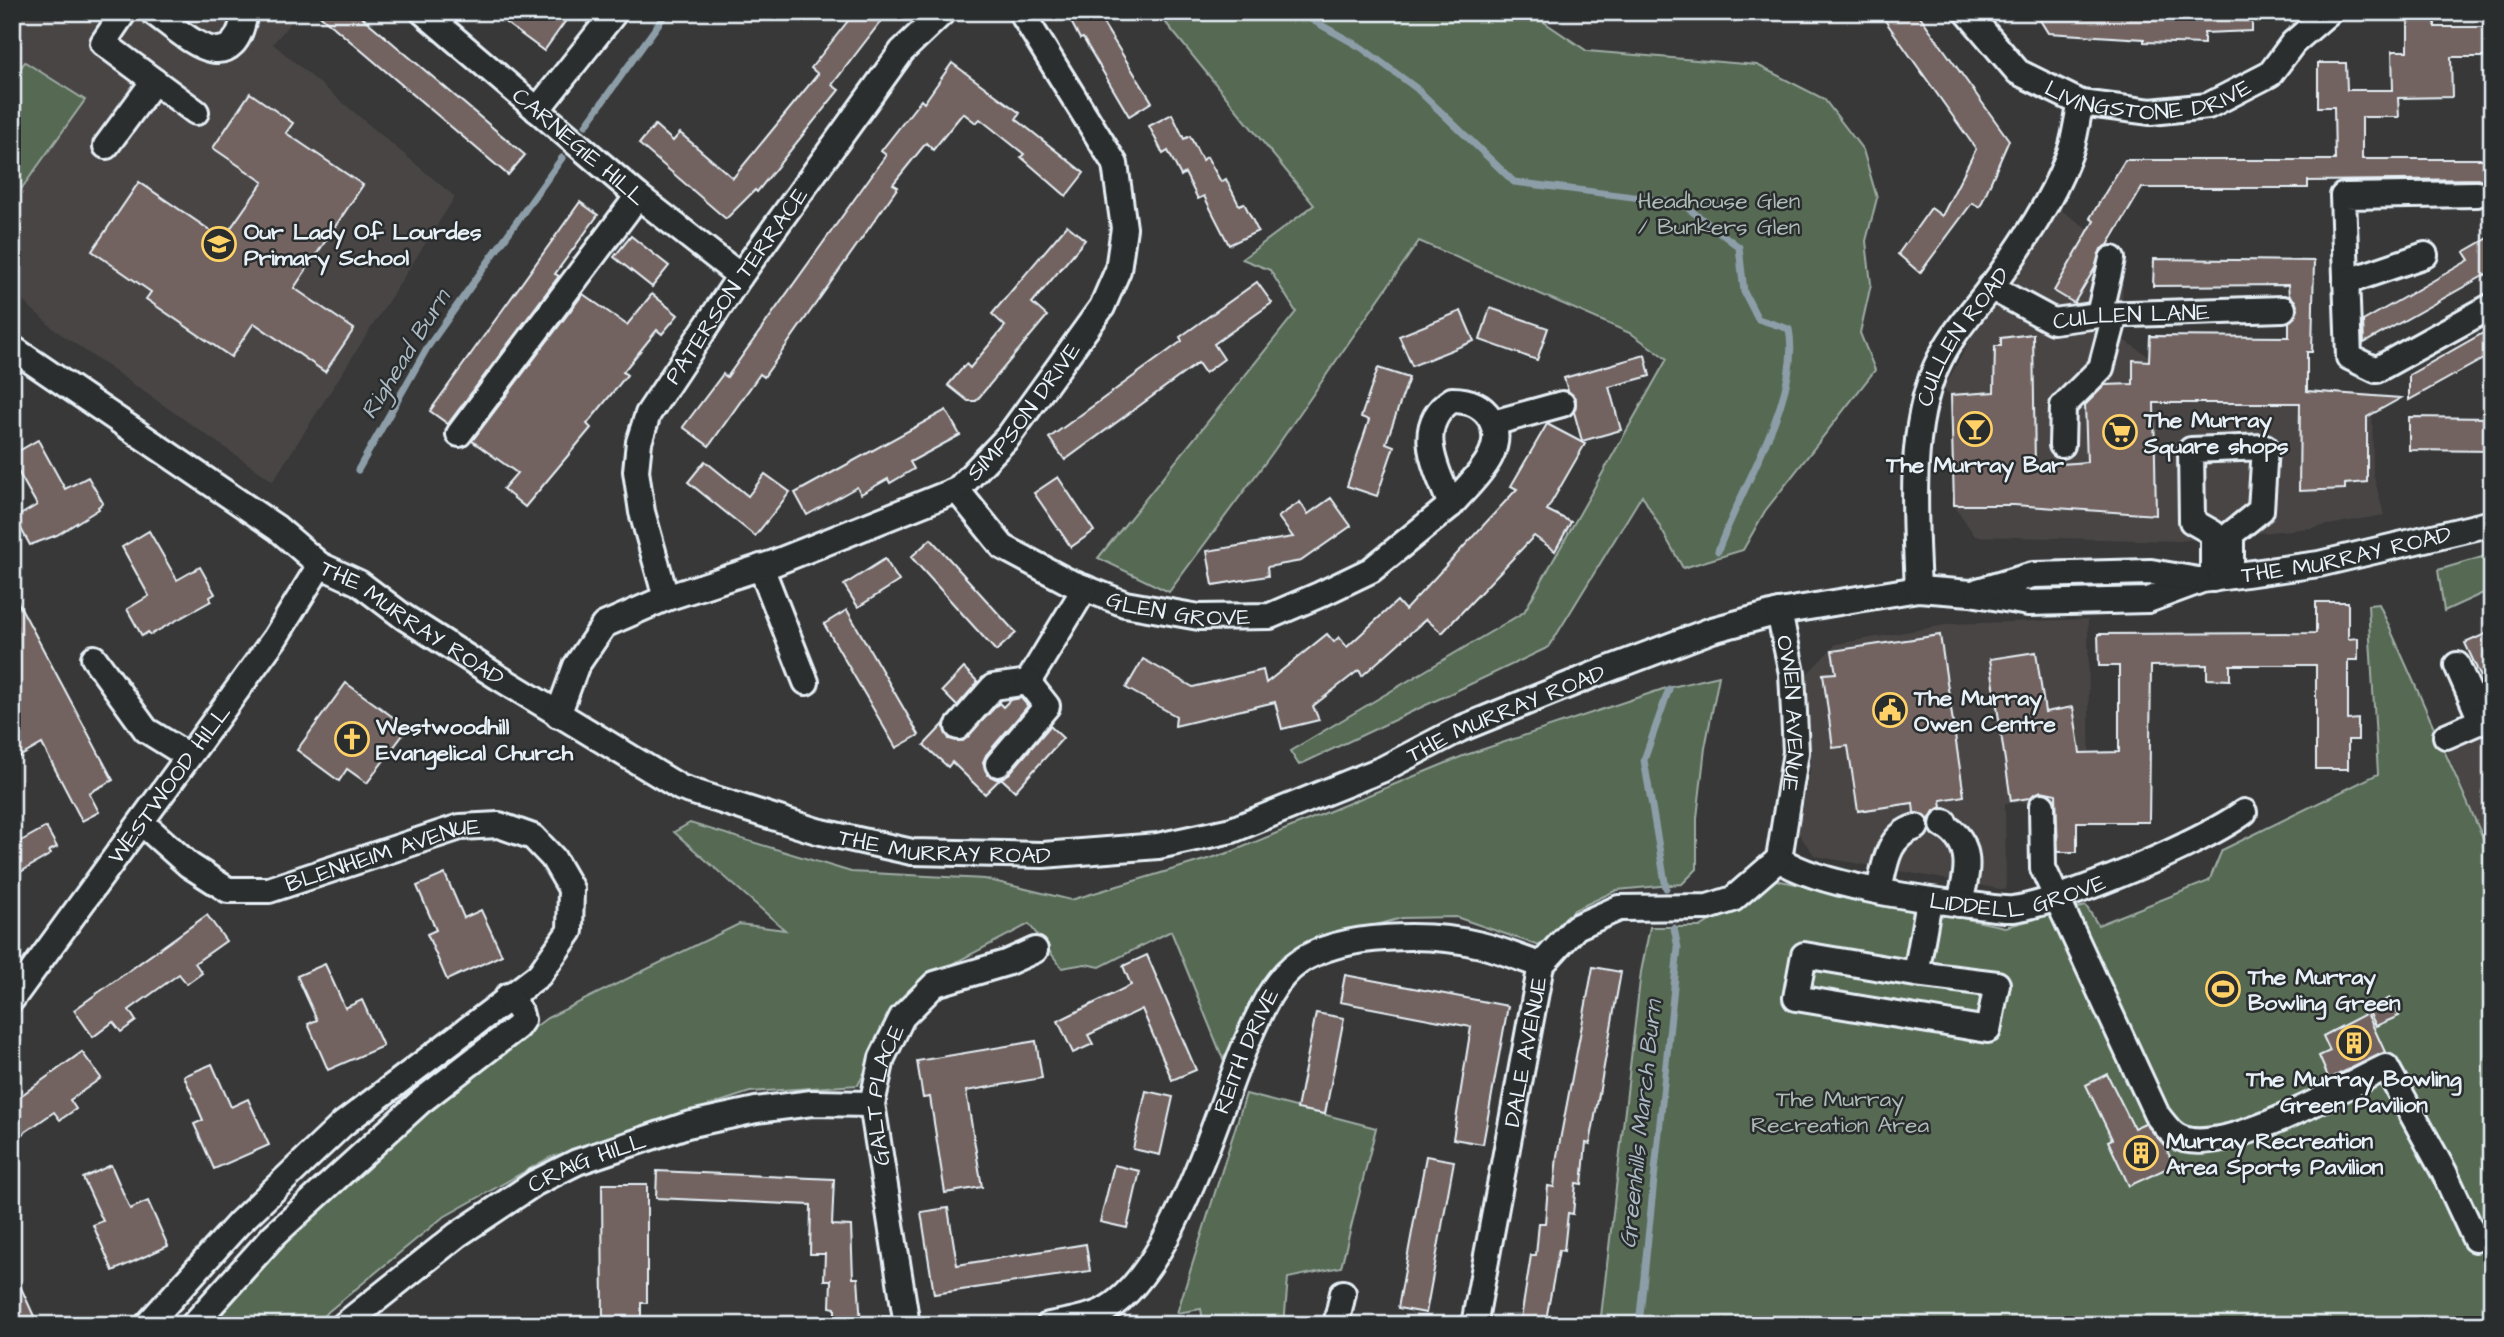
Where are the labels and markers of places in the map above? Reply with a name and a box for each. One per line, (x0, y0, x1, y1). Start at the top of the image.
place label: Our Lady Of Lourdes Primary School (244, 216, 482, 276)
school or university icon: Our Lady Of Lourdes Primary School (200, 225, 238, 263)
place label: The Murray Square shops (2143, 404, 2289, 462)
bar icon: The Murray Bar (1956, 410, 1994, 448)
supermarket icon: The Murray Square shops (2101, 413, 2139, 451)
place label: The Murray Bar (1885, 449, 2064, 483)
place label: The Murray Owen Centre (1913, 682, 2056, 740)
public building icon: The Murray Owen Centre (1871, 691, 1909, 729)
place label: Westwoodhill Evangelical Church (375, 711, 574, 770)
church icon: Westwoodhill Evangelical Church (333, 720, 371, 758)
place label: The Murray Bowling Green (2247, 961, 2401, 1020)
sports icon: The Murray Bowling Green (2204, 970, 2242, 1008)
building icon: The Murray Bowling Green Pavilion (2335, 1024, 2373, 1062)
place label: The Murray Bowling Green Pavilion (2245, 1063, 2462, 1121)
place label: Murray Recreation Area Sports Pavilion (2166, 1125, 2384, 1183)
building icon: Murray Recreation Area Sports Pavilion (2122, 1134, 2160, 1172)

